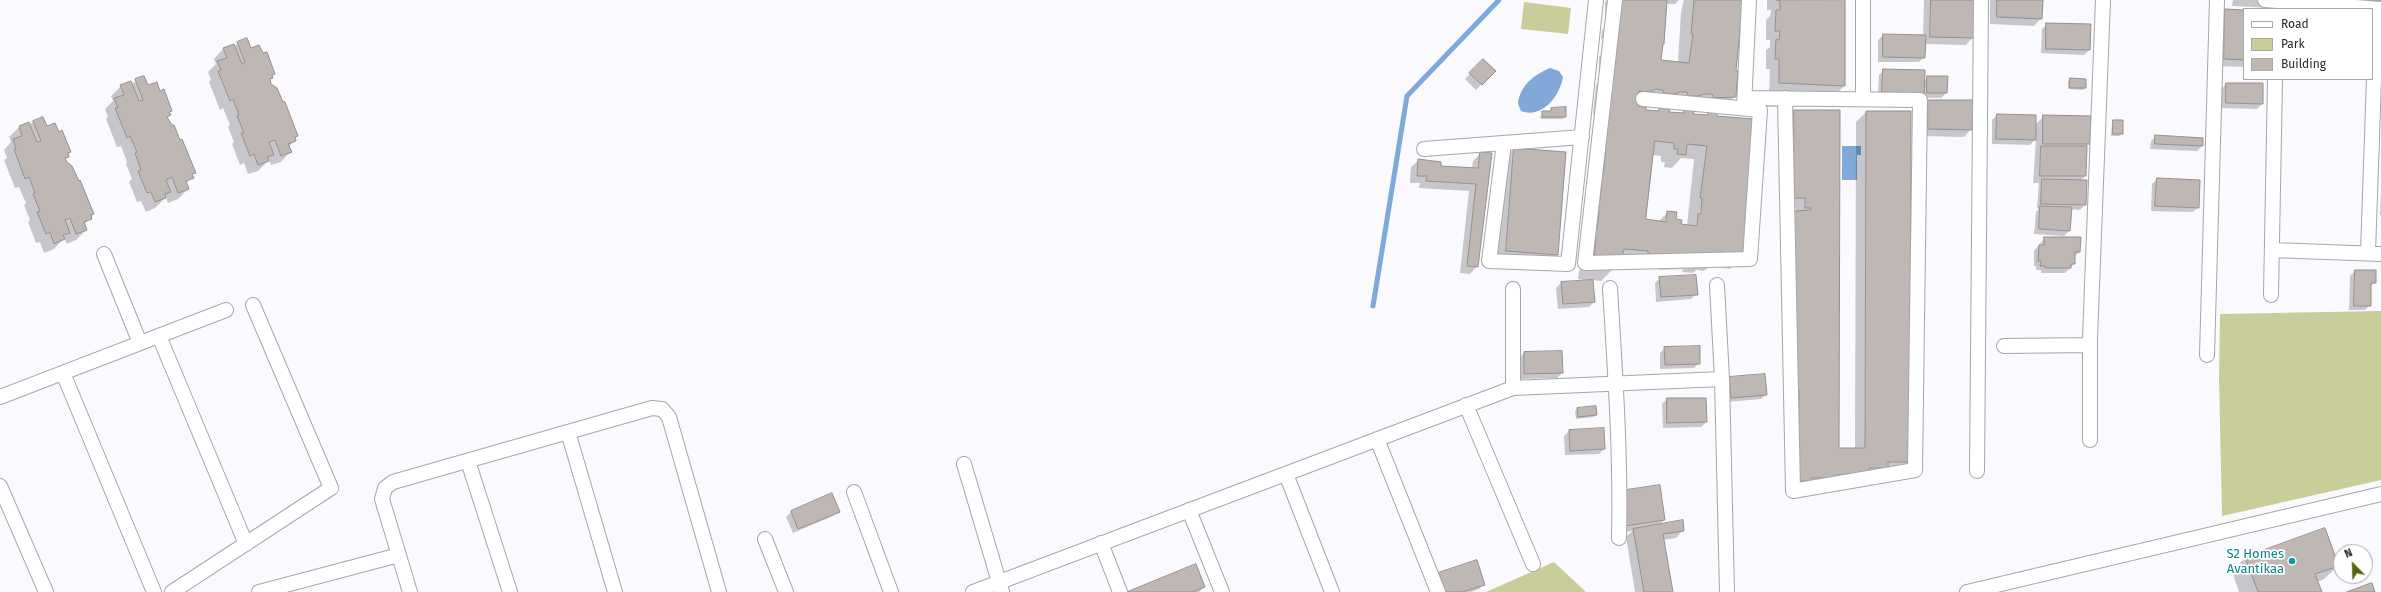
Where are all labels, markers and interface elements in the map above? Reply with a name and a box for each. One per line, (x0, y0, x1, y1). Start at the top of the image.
legend (2243, 8, 2373, 80)
text: Road (2281, 17, 2309, 31)
text: Park (2281, 37, 2305, 51)
text: Building (2281, 57, 2326, 71)
north arrow (2333, 544, 2373, 584)
place label: S2 Homes Avantikaa (2226, 546, 2284, 577)
text: N (2343, 546, 2354, 561)
marker: S2 Homes Avantikaa (2287, 556, 2297, 566)

